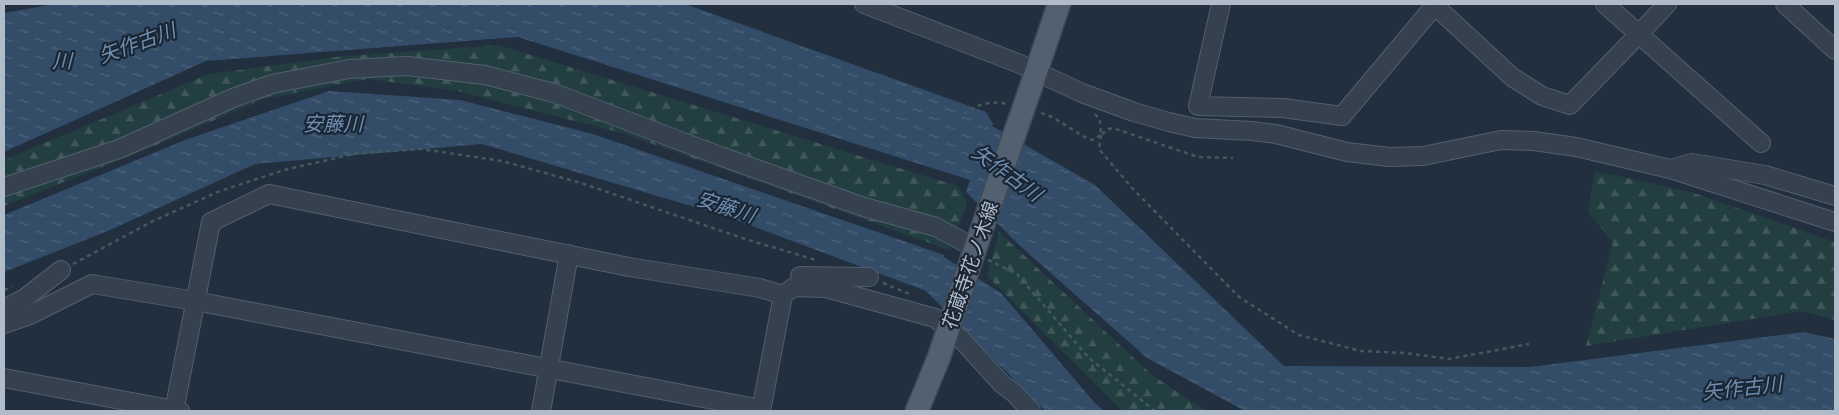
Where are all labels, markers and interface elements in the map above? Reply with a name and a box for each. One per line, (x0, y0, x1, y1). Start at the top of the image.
water label: 矢作古川 (96, 18, 181, 69)
water label: 川 (52, 50, 74, 74)
water label: 安藤川 (303, 113, 365, 137)
water label: 矢作古川 (967, 141, 1047, 208)
water label: 安藤川 (693, 187, 760, 229)
street label: 花蔵寺花ノ木線 (939, 199, 1004, 332)
water label: 矢作古川 (1701, 373, 1785, 405)

